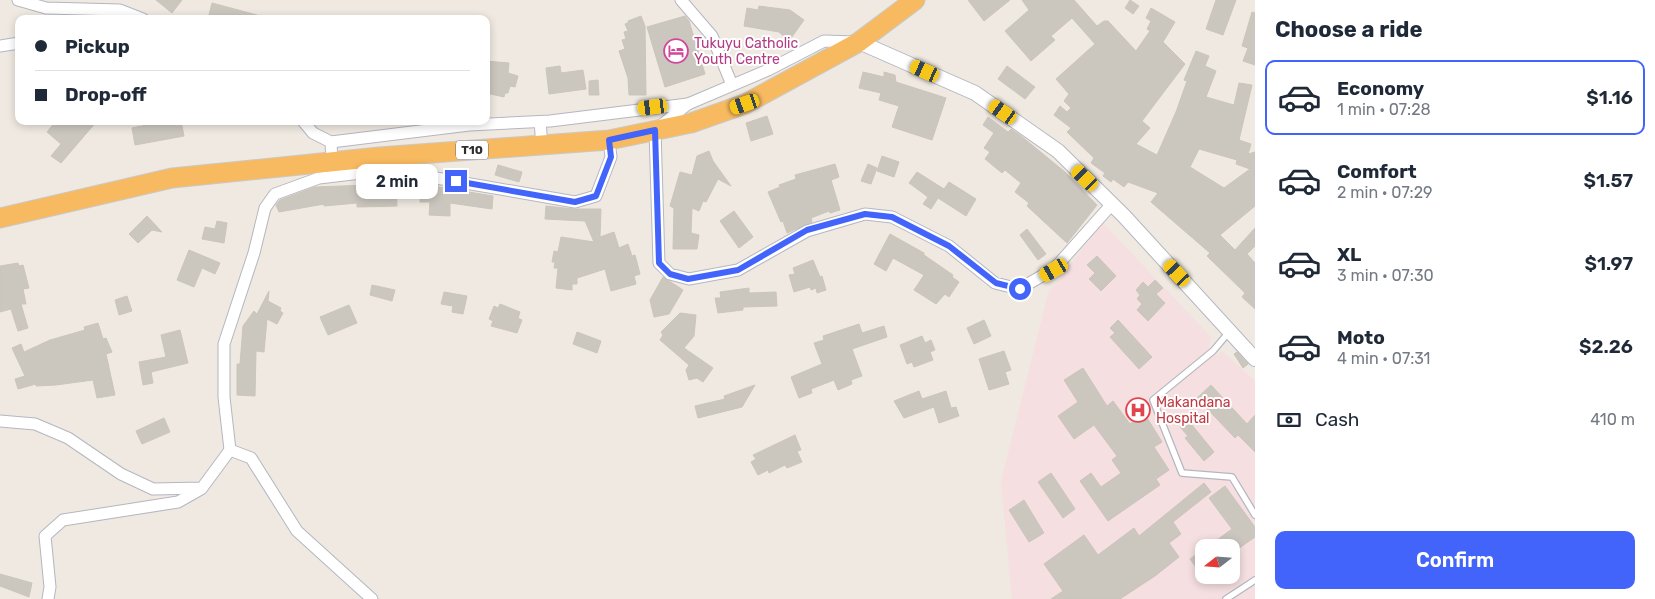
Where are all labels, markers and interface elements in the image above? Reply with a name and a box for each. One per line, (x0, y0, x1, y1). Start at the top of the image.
text: Choose a ride (1275, 16, 1422, 43)
text: Pickup (65, 35, 130, 58)
place label: Tukuyu Catholic Youth Centre (694, 35, 798, 68)
hotel icon: Tukuyu Catholic Youth Centre (663, 38, 689, 64)
car (908, 58, 941, 84)
icon: car (1277, 75, 1322, 120)
text: Economy (1337, 77, 1424, 100)
text: Drop-off (65, 83, 147, 106)
text: $1.16 (1586, 86, 1633, 109)
car (728, 92, 761, 116)
car (986, 97, 1019, 127)
car (637, 98, 668, 116)
text: 1 min · 07:28 (1337, 100, 1431, 119)
road number: T10 (456, 140, 488, 160)
icon: car (1277, 158, 1322, 203)
text: Comfort (1337, 160, 1417, 183)
car (1069, 162, 1101, 194)
callout: 2 min (356, 164, 438, 198)
text: $1.57 (1584, 169, 1633, 192)
route end (445, 170, 467, 192)
text: 2 min (376, 172, 418, 191)
text: 2 min · 07:29 (1337, 183, 1433, 202)
icon: car (1277, 241, 1322, 286)
text: XL (1337, 243, 1361, 266)
text: $1.97 (1584, 252, 1633, 275)
car (1037, 256, 1070, 284)
car (1161, 257, 1192, 289)
text: 3 min · 07:30 (1337, 266, 1434, 285)
route start (1009, 278, 1031, 300)
icon: car (1277, 324, 1322, 369)
text: Moto (1337, 326, 1385, 349)
text: $2.26 (1579, 335, 1633, 358)
text: 4 min · 07:31 (1337, 349, 1430, 368)
place label: Makandana Hospital (1156, 394, 1230, 427)
hospital icon: Makandana Hospital (1125, 397, 1151, 423)
icon: cash (1275, 406, 1303, 434)
text: Cash (1315, 408, 1359, 431)
text: 410 m (1590, 410, 1635, 429)
button: Confirm (1275, 531, 1635, 589)
north arrow (1195, 539, 1240, 584)
map controls (1195, 539, 1240, 584)

